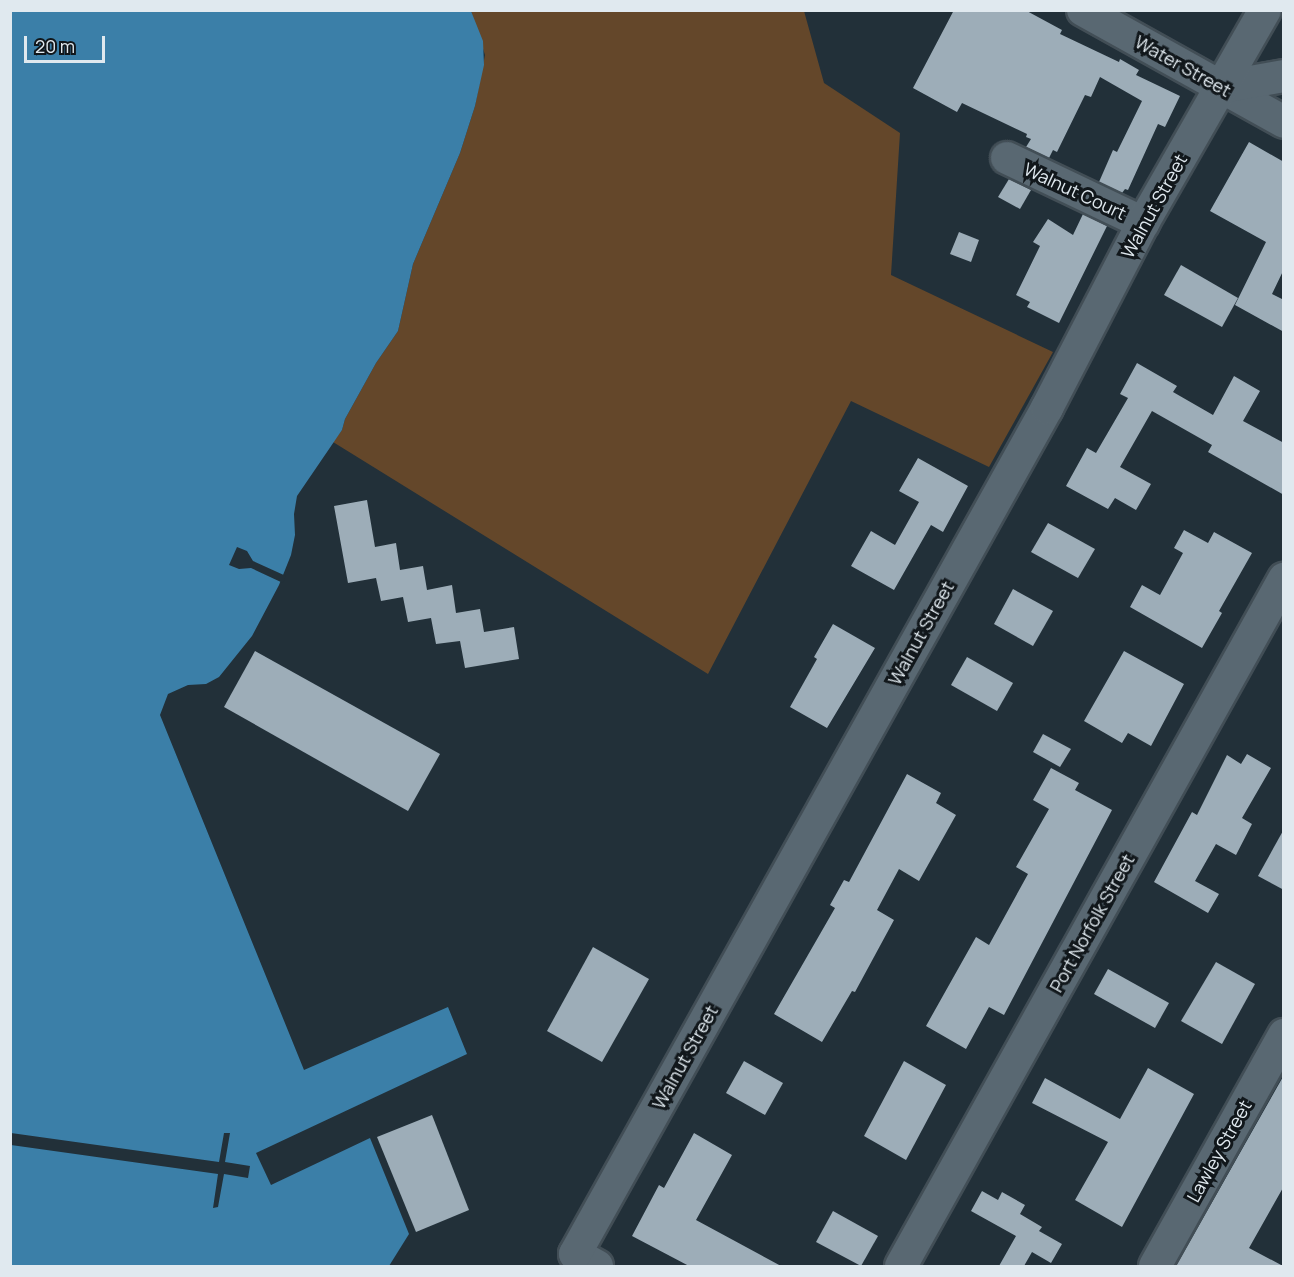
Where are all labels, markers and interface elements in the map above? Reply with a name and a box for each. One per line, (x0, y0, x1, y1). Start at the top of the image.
scale bar (27, 24, 108, 62)
street label: Water Street (1131, 31, 1235, 101)
text: 20 m (35, 34, 75, 58)
street label: Walnut Street (1117, 150, 1191, 262)
street label: Walnut Court (1020, 158, 1130, 224)
street label: Walnut Street (884, 577, 958, 689)
street label: Port Norfolk Street (1045, 850, 1139, 996)
street label: Walnut Street (648, 1001, 722, 1113)
street label: Lawley Street (1182, 1096, 1256, 1206)

